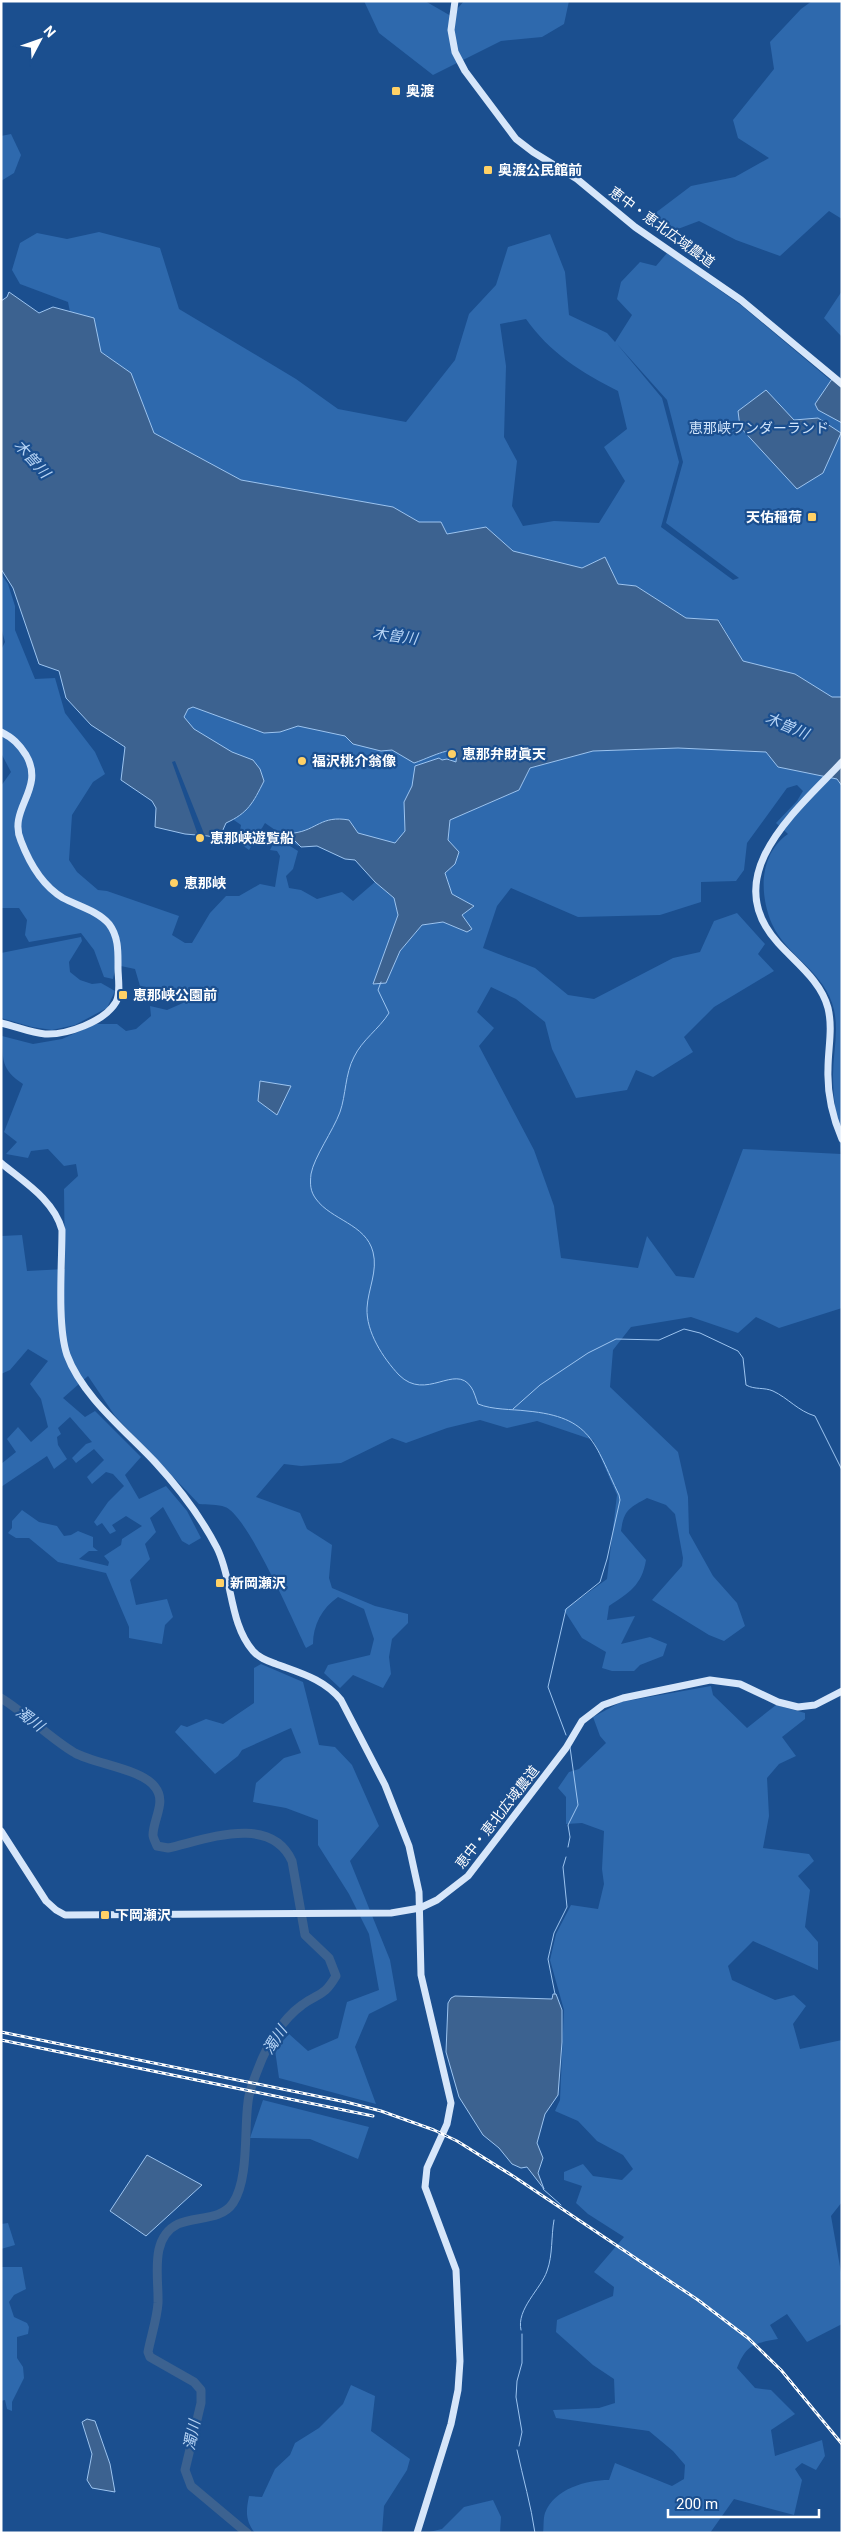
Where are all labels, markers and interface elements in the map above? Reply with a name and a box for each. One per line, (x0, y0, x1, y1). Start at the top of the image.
north arrow (15, 15, 65, 65)
text: N (41, 22, 59, 40)
place label: 奥渡 (406, 83, 435, 99)
marker: 奥渡 (390, 85, 402, 97)
place label: 奥渡公民館前 (498, 162, 582, 178)
marker: 奥渡公民館前 (482, 164, 494, 176)
street label: 恵中・恵北広域農道 (606, 183, 718, 271)
park label: 恵那峡ワンダーランド (689, 420, 829, 436)
water label: 木曽川 (10, 436, 55, 483)
place label: 天佑稲荷 (746, 509, 802, 525)
marker: 天佑稲荷 (806, 511, 818, 523)
water label: 木曽川 (371, 624, 421, 648)
water label: 木曽川 (763, 709, 813, 744)
place label: 恵那弁財眞天 (462, 746, 546, 762)
marker: 恵那弁財眞天 (446, 748, 458, 760)
place label: 福沢桃介翁像 (312, 753, 396, 769)
marker: 福沢桃介翁像 (296, 755, 308, 767)
place label: 恵那峡遊覧船 (210, 830, 294, 846)
marker: 恵那峡遊覧船 (194, 832, 206, 844)
place label: 恵那峡 (184, 875, 226, 891)
marker: 恵那峡 (168, 877, 180, 889)
place label: 恵那峡公園前 (133, 987, 217, 1003)
marker: 恵那峡公園前 (117, 989, 129, 1001)
place label: 新岡瀬沢 (230, 1575, 286, 1591)
marker: 新岡瀬沢 (214, 1577, 226, 1589)
water label: 濁川 (13, 1703, 49, 1736)
street label: 恵中・恵北広域農道 (452, 1762, 542, 1872)
place label: 下岡瀬沢 (115, 1907, 171, 1923)
marker: 下岡瀬沢 (99, 1909, 111, 1921)
water label: 濁川 (259, 2021, 292, 2057)
water label: 濁川 (180, 2417, 204, 2451)
scale bar (668, 2486, 819, 2518)
text: 200 m (676, 2495, 718, 2513)

